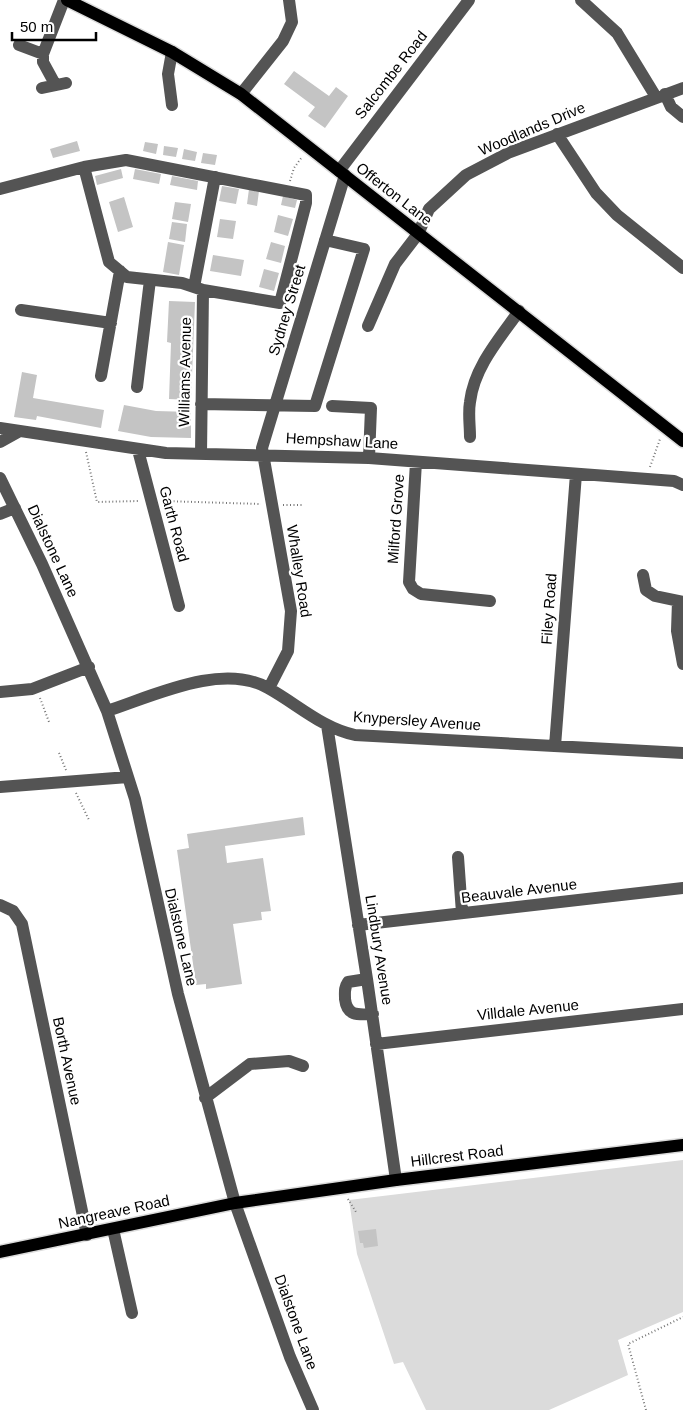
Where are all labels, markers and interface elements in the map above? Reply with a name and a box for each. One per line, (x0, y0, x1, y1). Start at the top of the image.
scale bar (12, 10, 96, 42)
text: 50 m (20, 18, 53, 35)
street label: Salcombe Road (351, 27, 430, 122)
street label: Woodlands Drive (476, 98, 588, 159)
street label: Offerton Lane (353, 159, 436, 228)
street label: Sydney Street (265, 262, 309, 357)
street label: Williams Avenue (175, 317, 194, 427)
street label: Hempshaw Lane (285, 429, 399, 452)
street label: Milford Grove (384, 473, 407, 564)
street label: Garth Road (156, 484, 193, 564)
street label: Dialstone Lane (25, 502, 82, 600)
street label: Whalley Road (284, 523, 315, 618)
street label: Filey Road (538, 573, 559, 645)
street label: Knypersley Avenue (353, 708, 482, 733)
street label: Beauvale Avenue (460, 875, 578, 906)
street label: Dialstone Lane (162, 886, 201, 988)
street label: Lindbury Avenue (362, 894, 397, 1006)
street label: Villdale Avenue (476, 996, 580, 1023)
street label: Borth Avenue (50, 1015, 85, 1107)
street label: Hillcrest Road (410, 1141, 504, 1170)
street label: Nangreave Road (57, 1191, 171, 1232)
street label: Dialstone Lane (271, 1272, 322, 1372)

